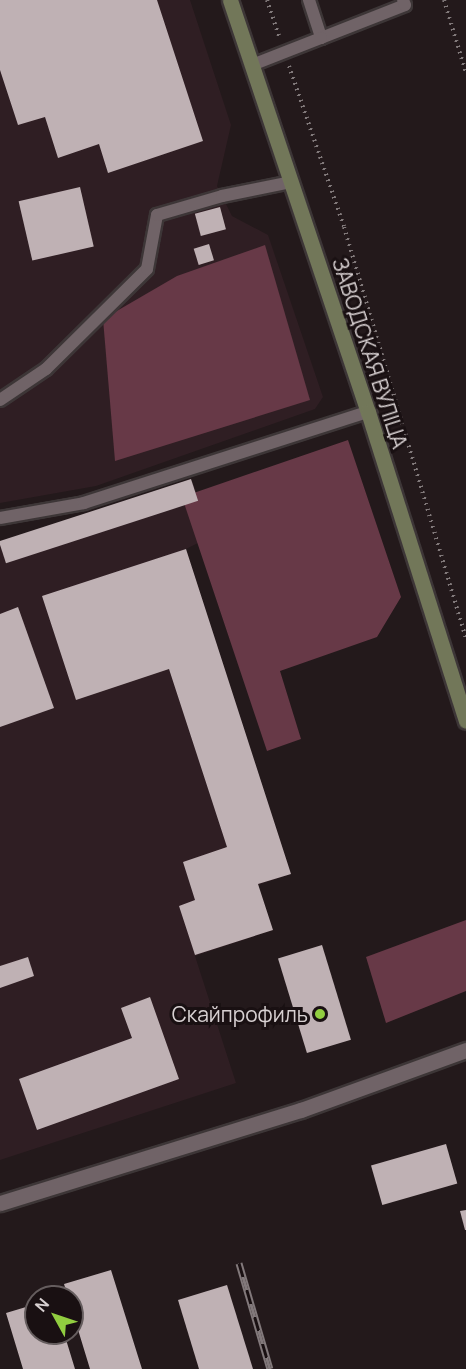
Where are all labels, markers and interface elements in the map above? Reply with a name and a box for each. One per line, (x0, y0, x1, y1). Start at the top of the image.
street label: ЗАВОДСКАЯ ВУЛІЦА (327, 254, 413, 452)
place label: Скайпрофиль (172, 1001, 308, 1027)
marker: Скайпрофиль (313, 1007, 327, 1021)
north arrow (24, 1285, 84, 1345)
text: N (30, 1293, 54, 1316)

